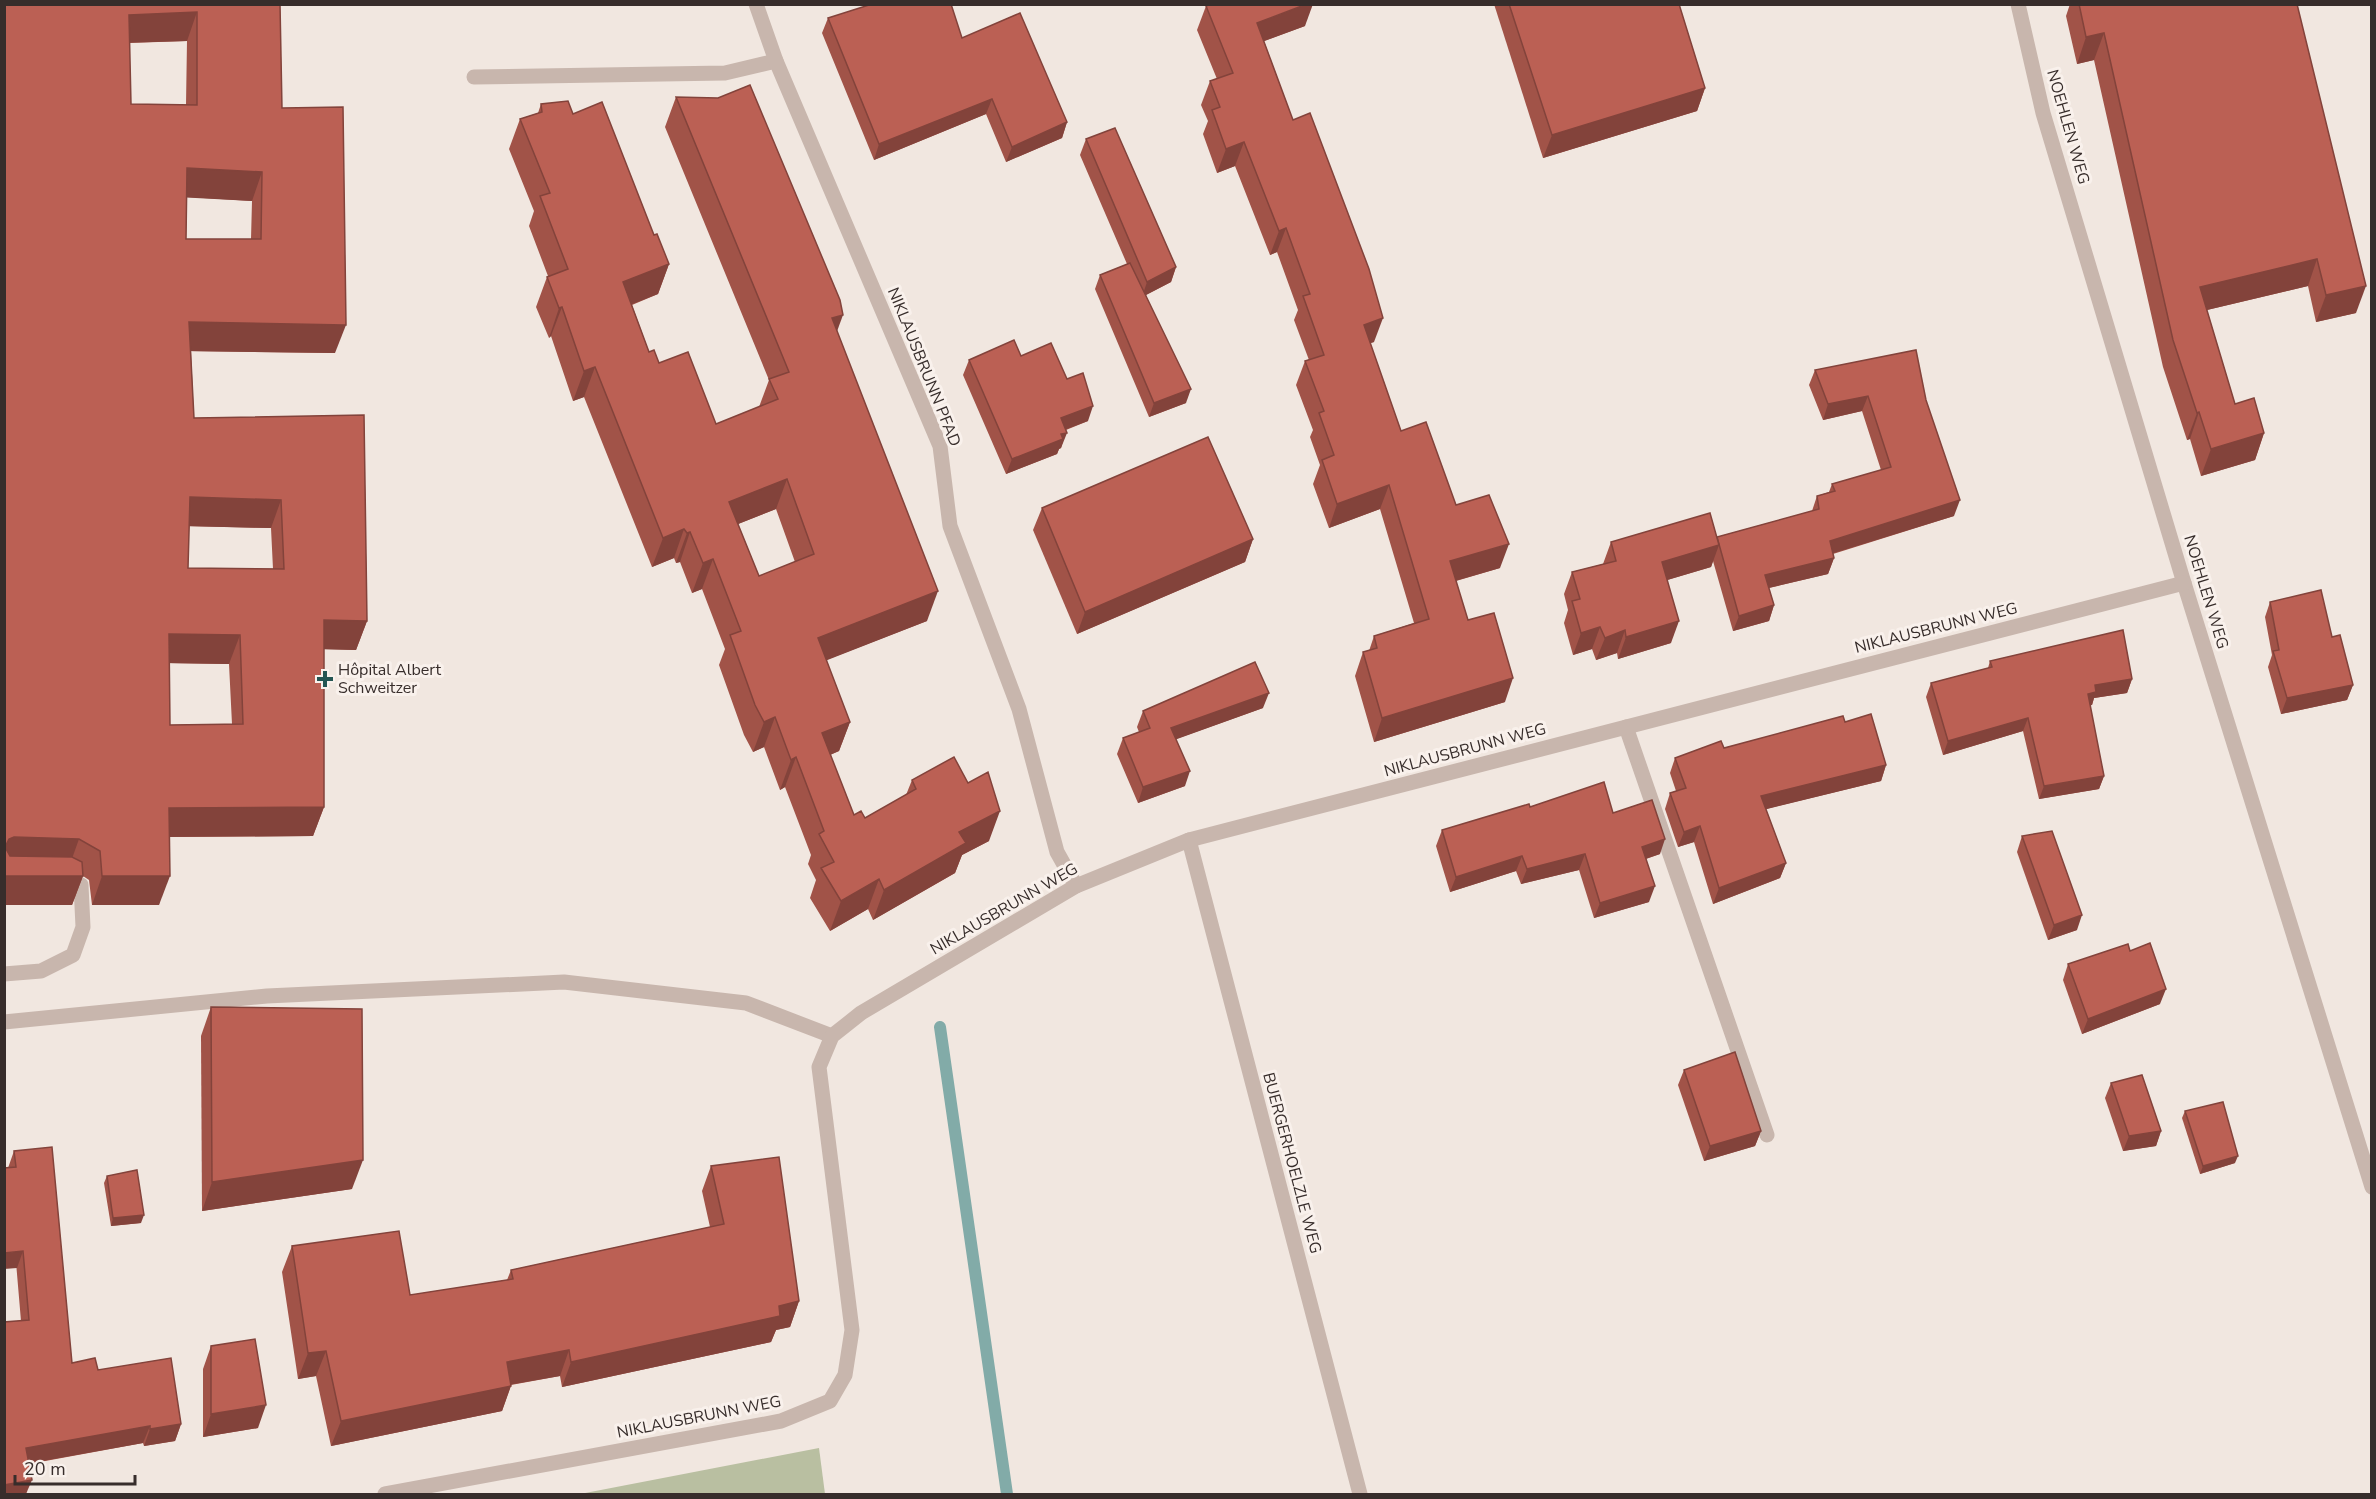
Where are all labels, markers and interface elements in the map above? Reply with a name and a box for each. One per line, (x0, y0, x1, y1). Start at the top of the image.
street label: NOEHLEN WEG (2041, 67, 2095, 187)
street label: NIKLAUSBRUNN PFAD (882, 284, 966, 450)
street label: NOEHLEN WEG (2178, 532, 2234, 652)
street label: NIKLAUSBRUNN WEG (1852, 597, 2020, 659)
place label: Hôpital Albert Schweitzer (338, 659, 441, 699)
marker: Hôpital Albert Schweitzer (316, 670, 334, 688)
street label: NIKLAUSBRUNN WEG (1382, 718, 1548, 782)
street label: NIKLAUSBRUNN WEG (926, 858, 1082, 960)
street label: BUERGERHOELZLE WEG (1257, 1070, 1327, 1256)
street label: NIKLAUSBRUNN WEG (615, 1390, 783, 1444)
scale bar (15, 1448, 135, 1486)
text: 20 m (24, 1457, 66, 1481)

